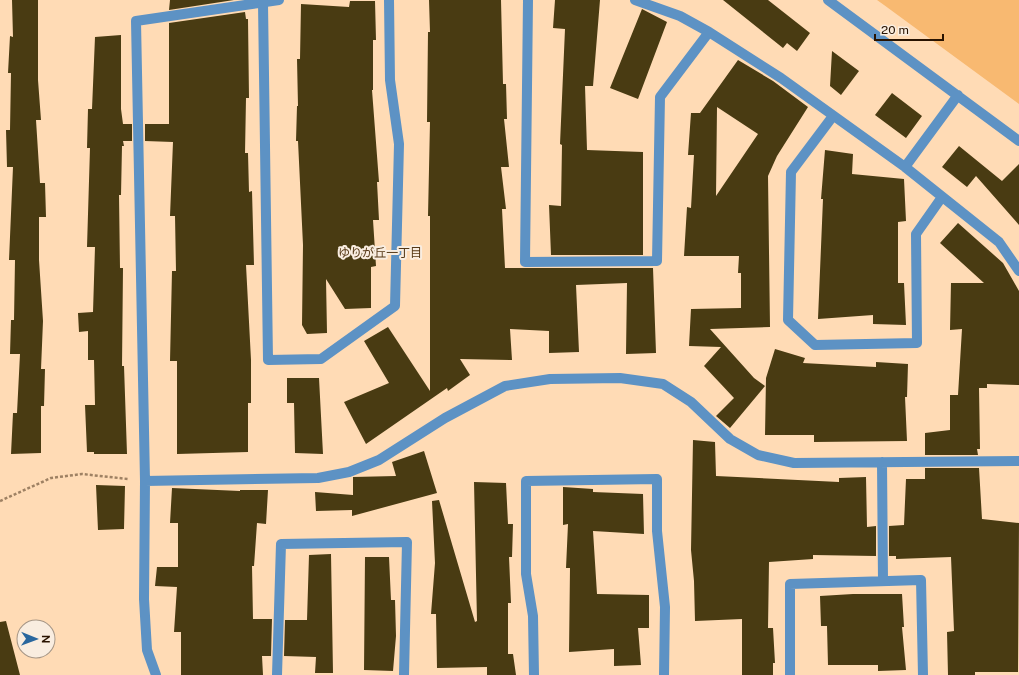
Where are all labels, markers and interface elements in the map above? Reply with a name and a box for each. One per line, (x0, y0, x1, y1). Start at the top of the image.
scale bar (875, 16, 943, 42)
text: 20 m (881, 23, 909, 37)
district label: ゆりが丘一丁目 (338, 246, 422, 260)
north arrow (16, 619, 56, 659)
text: N (40, 635, 52, 644)

